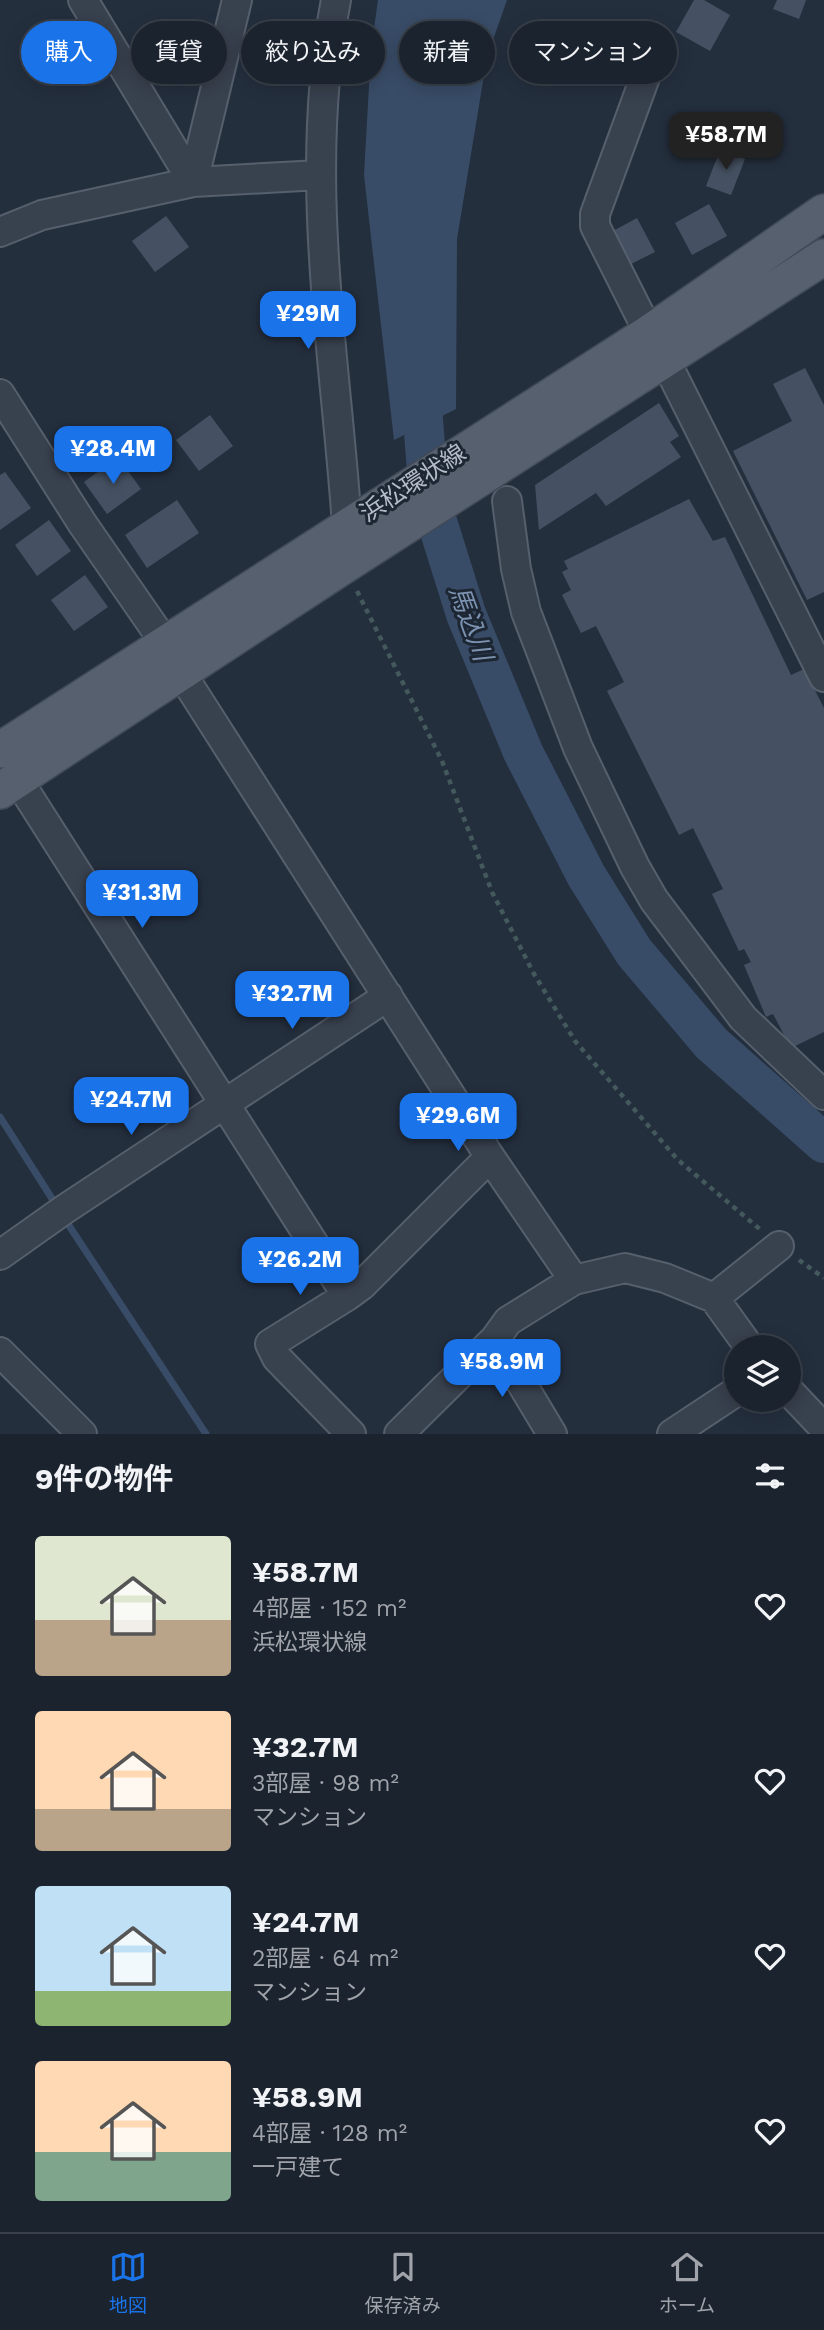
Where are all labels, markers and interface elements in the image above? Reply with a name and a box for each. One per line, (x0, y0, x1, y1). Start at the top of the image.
chip: 購入 (21, 21, 117, 84)
chip: 賃貸 (131, 21, 227, 84)
chip: 絞り込み (241, 21, 385, 84)
chip: 新着 (399, 21, 495, 84)
chip: マンション (509, 21, 677, 84)
pin: ¥58.7M (669, 113, 783, 172)
text: ¥58.7M (685, 121, 767, 148)
pin: ¥29M (267, 292, 349, 351)
text: ¥29M (276, 300, 340, 327)
pin: ¥28.4M (56, 426, 170, 486)
text: ¥28.4M (70, 435, 156, 462)
street label: 浜松環状線 (355, 439, 471, 527)
water label: 馬込川 (444, 581, 499, 668)
pin: ¥31.3M (85, 870, 199, 930)
text: ¥31.3M (102, 879, 182, 906)
pin: ¥32.7M (235, 972, 349, 1031)
text: ¥32.7M (251, 980, 333, 1007)
pin: ¥24.7M (74, 1078, 188, 1137)
text: ¥24.7M (90, 1086, 172, 1113)
pin: ¥29.6M (401, 1094, 515, 1153)
text: ¥29.6M (416, 1102, 500, 1129)
pin: ¥26.2M (243, 1238, 357, 1297)
text: ¥26.2M (258, 1246, 342, 1273)
map controls (724, 1335, 801, 1412)
button: layers (724, 1335, 801, 1412)
pin: ¥58.9M (445, 1340, 559, 1399)
text: ¥58.9M (460, 1348, 544, 1375)
icon: filters (751, 1457, 789, 1495)
text: 9件の物件 (35, 1461, 173, 1496)
text: ¥58.7M (252, 1554, 359, 1589)
icon: home (91, 1564, 175, 1648)
icon: heart (751, 1587, 789, 1625)
text: 4部屋 · 152 m² (252, 1595, 406, 1622)
text: 浜松環状線 (252, 1629, 367, 1656)
text: ¥32.7M (252, 1729, 359, 1764)
icon: home (91, 1739, 175, 1823)
icon: heart (751, 1762, 789, 1800)
text: 3部屋 · 98 m² (252, 1770, 399, 1797)
text: マンション (252, 1804, 367, 1831)
text: ¥24.7M (252, 1904, 360, 1939)
icon: home (91, 1914, 175, 1998)
icon: heart (751, 1937, 789, 1975)
text: 2部屋 · 64 m² (252, 1945, 399, 1972)
text: マンション (252, 1979, 367, 2006)
text: ¥58.9M (252, 2079, 363, 2114)
icon: home (91, 2089, 175, 2173)
icon: heart (751, 2112, 789, 2150)
text: 4部屋 · 128 m² (252, 2120, 407, 2147)
text: 一戸建て (252, 2154, 344, 2181)
tab: 地図 (109, 2248, 147, 2317)
tab: 保存済み (365, 2248, 441, 2317)
tab: ホーム (659, 2248, 715, 2317)

